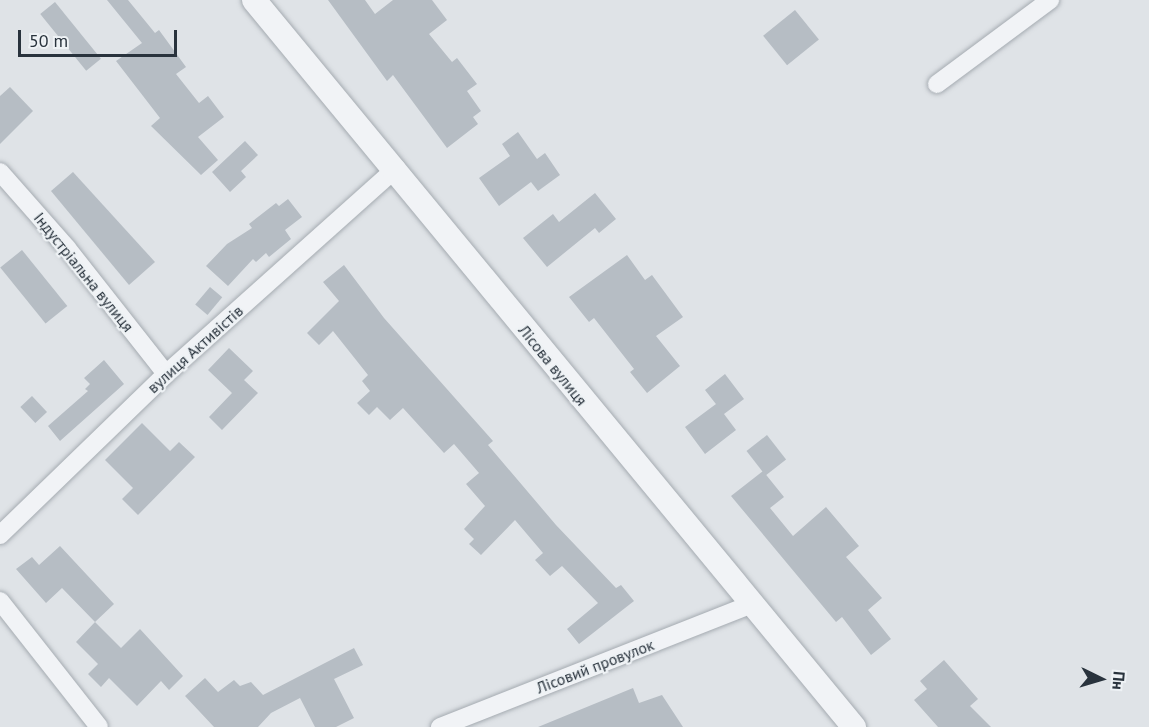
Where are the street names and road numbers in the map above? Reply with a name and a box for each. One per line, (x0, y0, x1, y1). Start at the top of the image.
street label: Індустріальна вулиця (30, 208, 138, 336)
street label: вулиця Активістів (143, 301, 247, 397)
street label: Лісова вулиця (515, 321, 591, 409)
street label: Лісовий провулок (533, 635, 657, 697)

